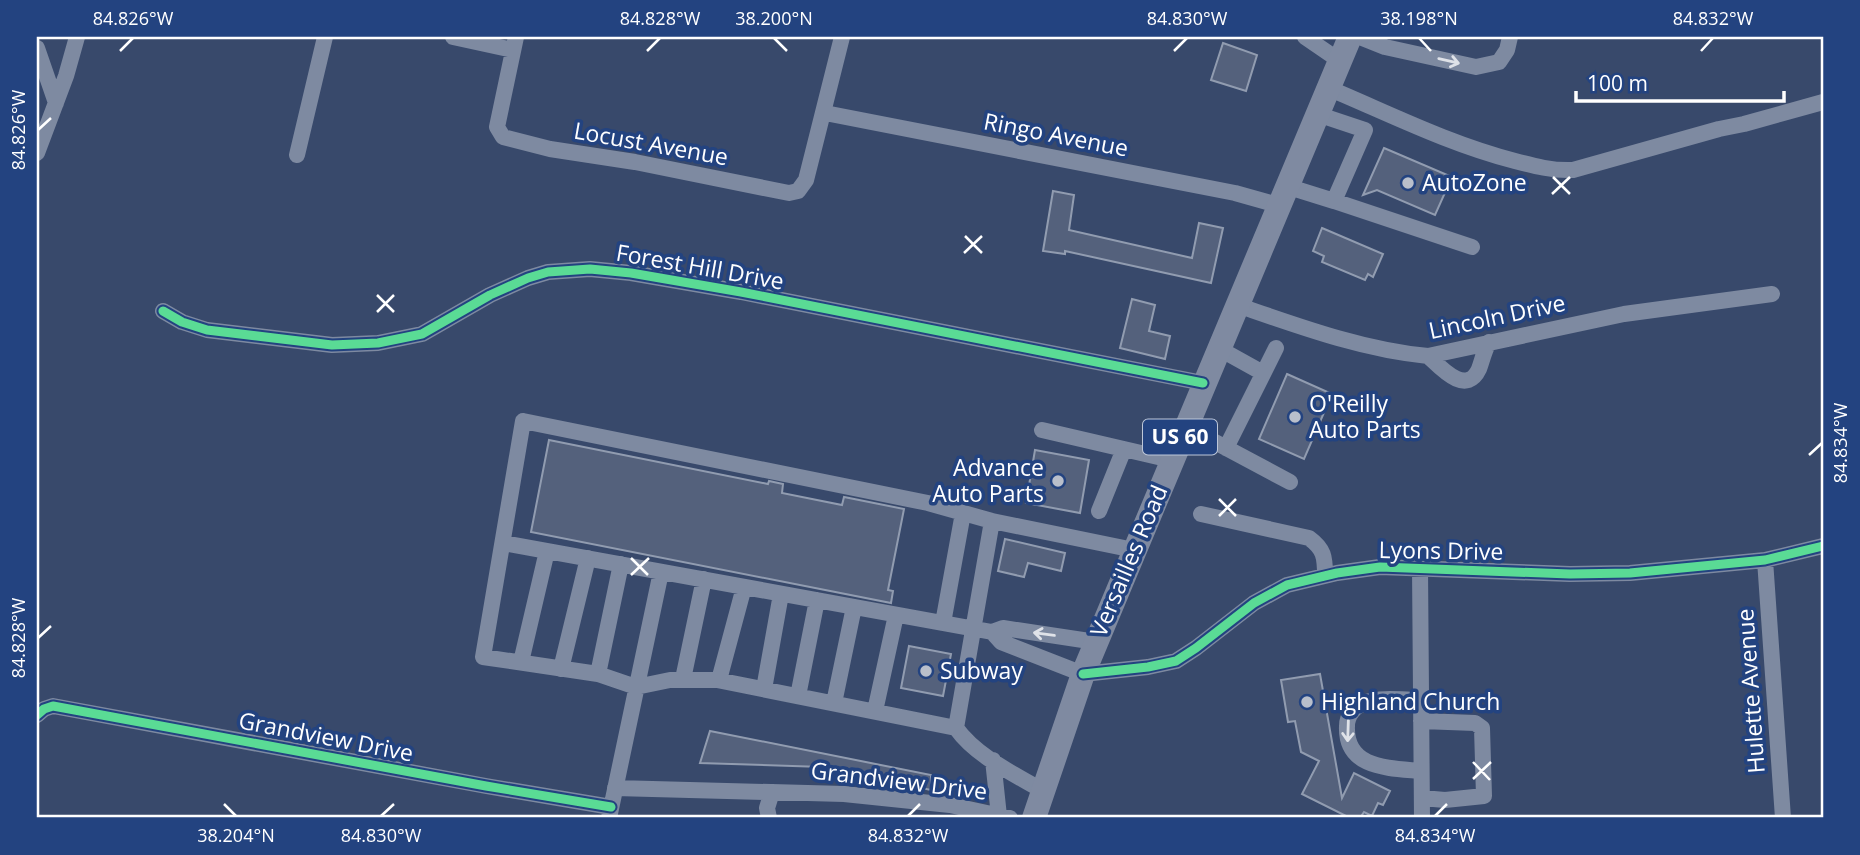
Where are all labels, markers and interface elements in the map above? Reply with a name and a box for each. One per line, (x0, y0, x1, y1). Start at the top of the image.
text: 84.826°W (93, 6, 174, 30)
text: 84.828°W (620, 6, 701, 30)
text: 38.200°N (735, 6, 813, 30)
text: 84.830°W (1147, 6, 1228, 30)
text: 38.198°N (1380, 6, 1458, 30)
text: 84.832°W (1673, 6, 1754, 30)
one-way arrow (1438, 56, 1460, 69)
scale bar (1576, 60, 1785, 104)
text: 100 m (1587, 69, 1648, 97)
text: 84.826°W (6, 89, 30, 170)
street label: Ringo Avenue (981, 104, 1131, 164)
street label: Locust Avenue (571, 114, 731, 172)
place label: AutoZone (1422, 166, 1527, 198)
marker: AutoZone (1400, 175, 1416, 191)
street label: Forest Hill Drive (614, 236, 787, 297)
street label: Lincoln Drive (1425, 286, 1568, 346)
place label: O'Reilly Auto Parts (1309, 387, 1421, 445)
text: 84.834°W (1828, 402, 1852, 483)
marker: O'Reilly Auto Parts (1287, 409, 1303, 425)
road number: US 60 (1143, 420, 1217, 454)
place label: Advance Auto Parts (932, 451, 1044, 509)
marker: Advance Auto Parts (1050, 473, 1066, 489)
street label: Versailles Road (1082, 480, 1174, 641)
street label: Lyons Drive (1378, 533, 1504, 567)
text: 84.828°W (6, 597, 30, 678)
street label: Hulette Avenue (1728, 608, 1772, 775)
one-way arrow (1033, 627, 1056, 640)
place label: Subway (940, 654, 1023, 686)
marker: Subway (918, 663, 934, 679)
place label: Highland Church (1321, 685, 1500, 717)
marker: Highland Church (1299, 694, 1315, 710)
street label: Grandview Drive (236, 703, 416, 769)
one-way arrow (1341, 719, 1354, 742)
street label: Grandview Drive (809, 753, 989, 807)
text: 38.204°N (197, 823, 275, 847)
text: 84.830°W (341, 823, 422, 847)
text: 84.832°W (868, 823, 949, 847)
text: 84.834°W (1395, 823, 1476, 847)

